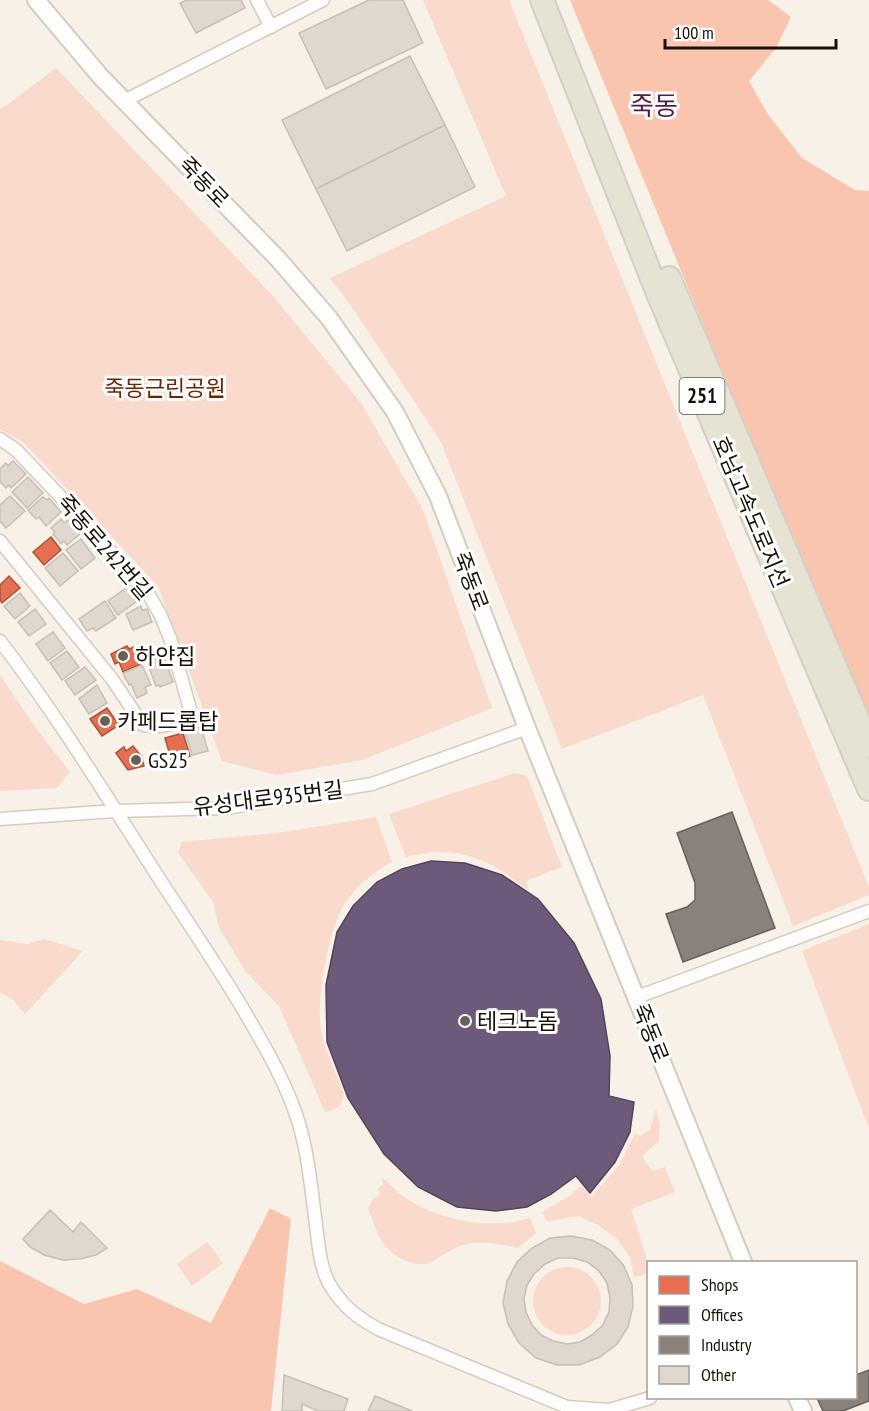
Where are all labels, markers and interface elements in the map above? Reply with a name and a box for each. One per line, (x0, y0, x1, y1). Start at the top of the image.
scale bar (665, 12, 836, 50)
text: 100 m (674, 21, 714, 44)
district label: 죽동 (630, 89, 678, 122)
street label: 죽동로 (173, 150, 235, 214)
park label: 죽동근린공원 (104, 374, 226, 402)
road number: 251 (680, 378, 724, 414)
street label: 호남고속도로지선 (706, 432, 796, 592)
street label: 죽동로242번길 (51, 488, 159, 606)
street label: 죽동로 (447, 548, 495, 614)
place label: 하얀집 (135, 642, 196, 670)
marker: 하얀집 (116, 649, 130, 663)
place label: 카페드롭탑 (117, 707, 218, 735)
marker: 카페드롭탑 (98, 714, 112, 728)
place label: GS25 (148, 746, 188, 774)
marker: GS25 (129, 753, 143, 767)
street label: 유성대로935번길 (191, 775, 345, 821)
street label: 죽동로 (627, 1000, 675, 1066)
place label: 테크노돔 (477, 1007, 558, 1035)
marker: 테크노돔 (458, 1014, 472, 1028)
legend (647, 1261, 857, 1399)
text: Shops (701, 1273, 738, 1296)
text: Offices (701, 1303, 743, 1326)
text: Industry (701, 1333, 752, 1356)
text: Other (701, 1363, 736, 1386)

